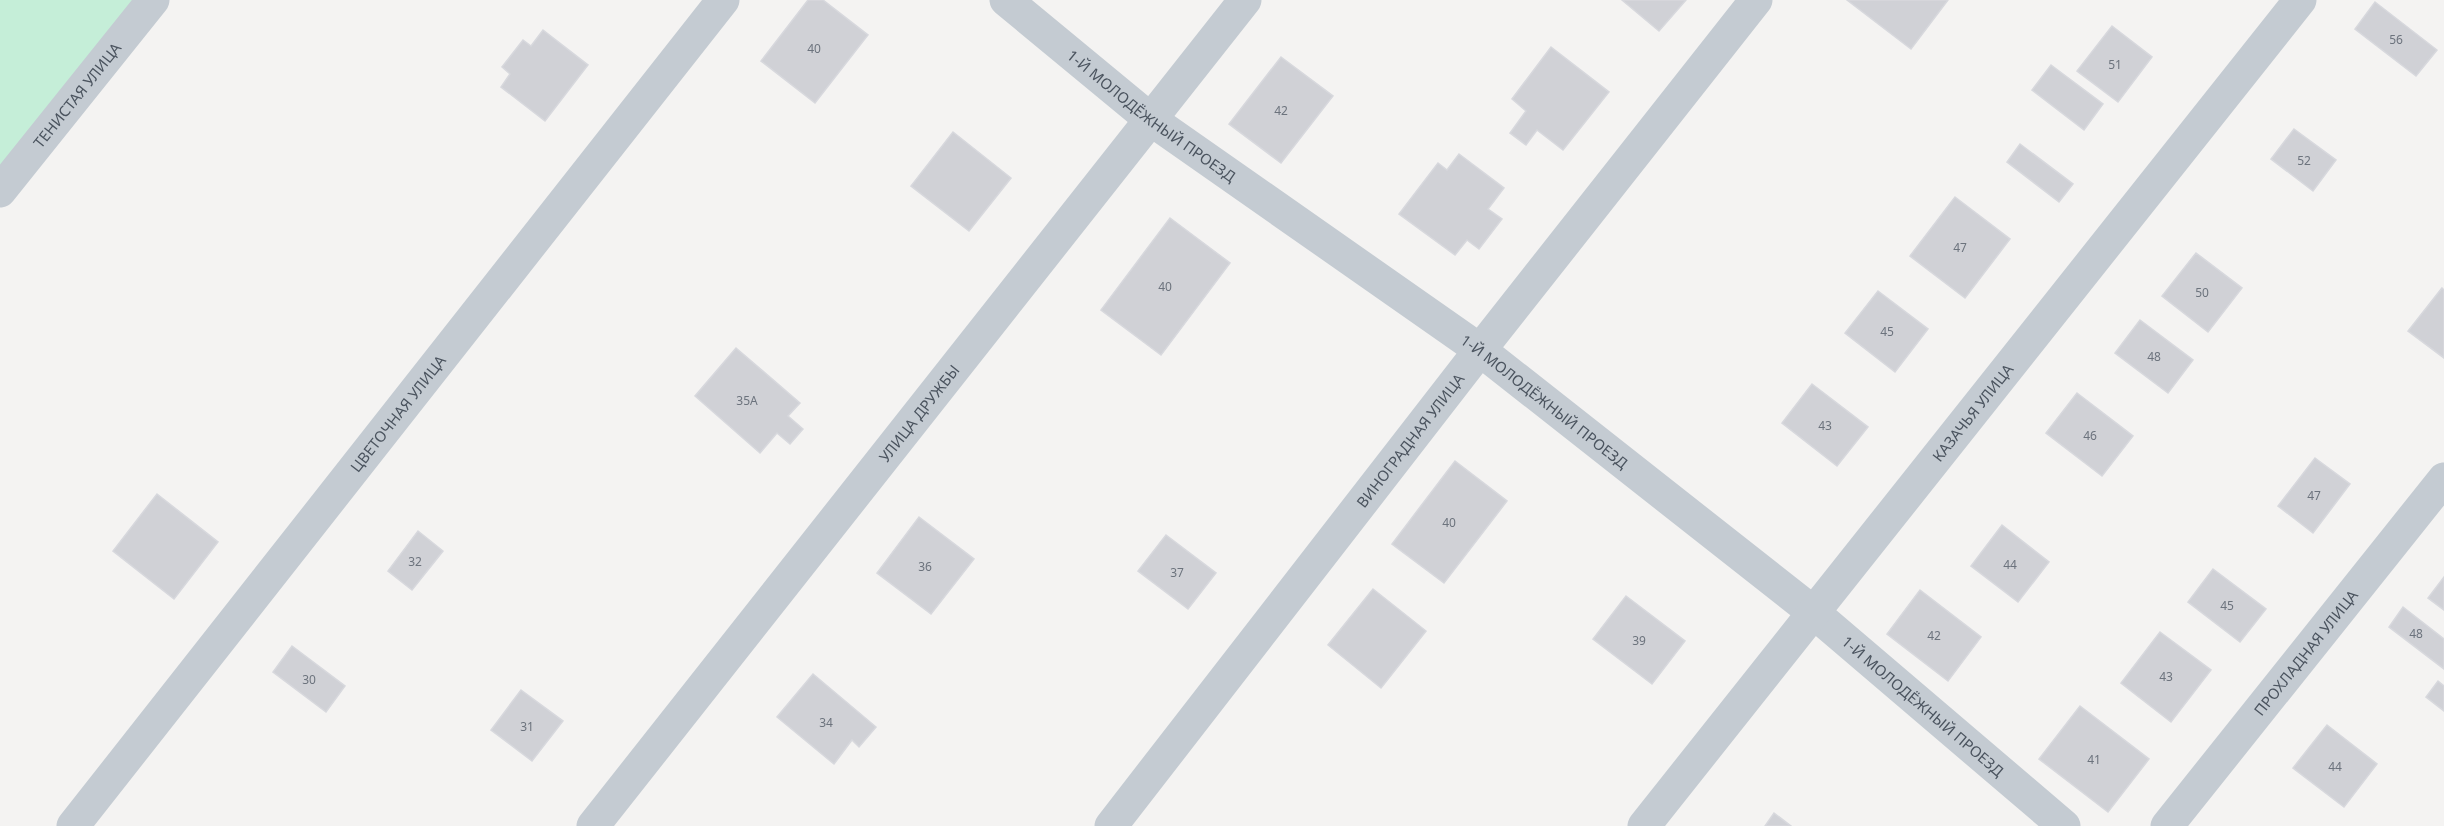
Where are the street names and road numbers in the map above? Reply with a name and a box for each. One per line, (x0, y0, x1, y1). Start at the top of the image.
street label: ТЕНИСТАЯ УЛИЦА (29, 38, 125, 152)
street label: 1-Й МОЛОДЁЖНЫЙ ПРОЕЗД (1063, 45, 1240, 186)
street label: 1-Й МОЛОДЁЖНЫЙ ПРОЕЗД (1457, 330, 1632, 473)
street label: ЦВЕТОЧНАЯ УЛИЦА (345, 351, 450, 476)
street label: КАЗАЧЬЯ УЛИЦА (1927, 359, 2018, 466)
street label: УЛИЦА ДРУЖБЫ (874, 360, 964, 466)
street label: ВИНОГРАДНАЯ УЛИЦА (1352, 369, 1469, 512)
street label: ПРОХЛАДНАЯ УЛИЦА (2249, 585, 2362, 720)
street label: 1-Й МОЛОДЁЖНЫЙ ПРОЕЗД (1838, 631, 2008, 781)

